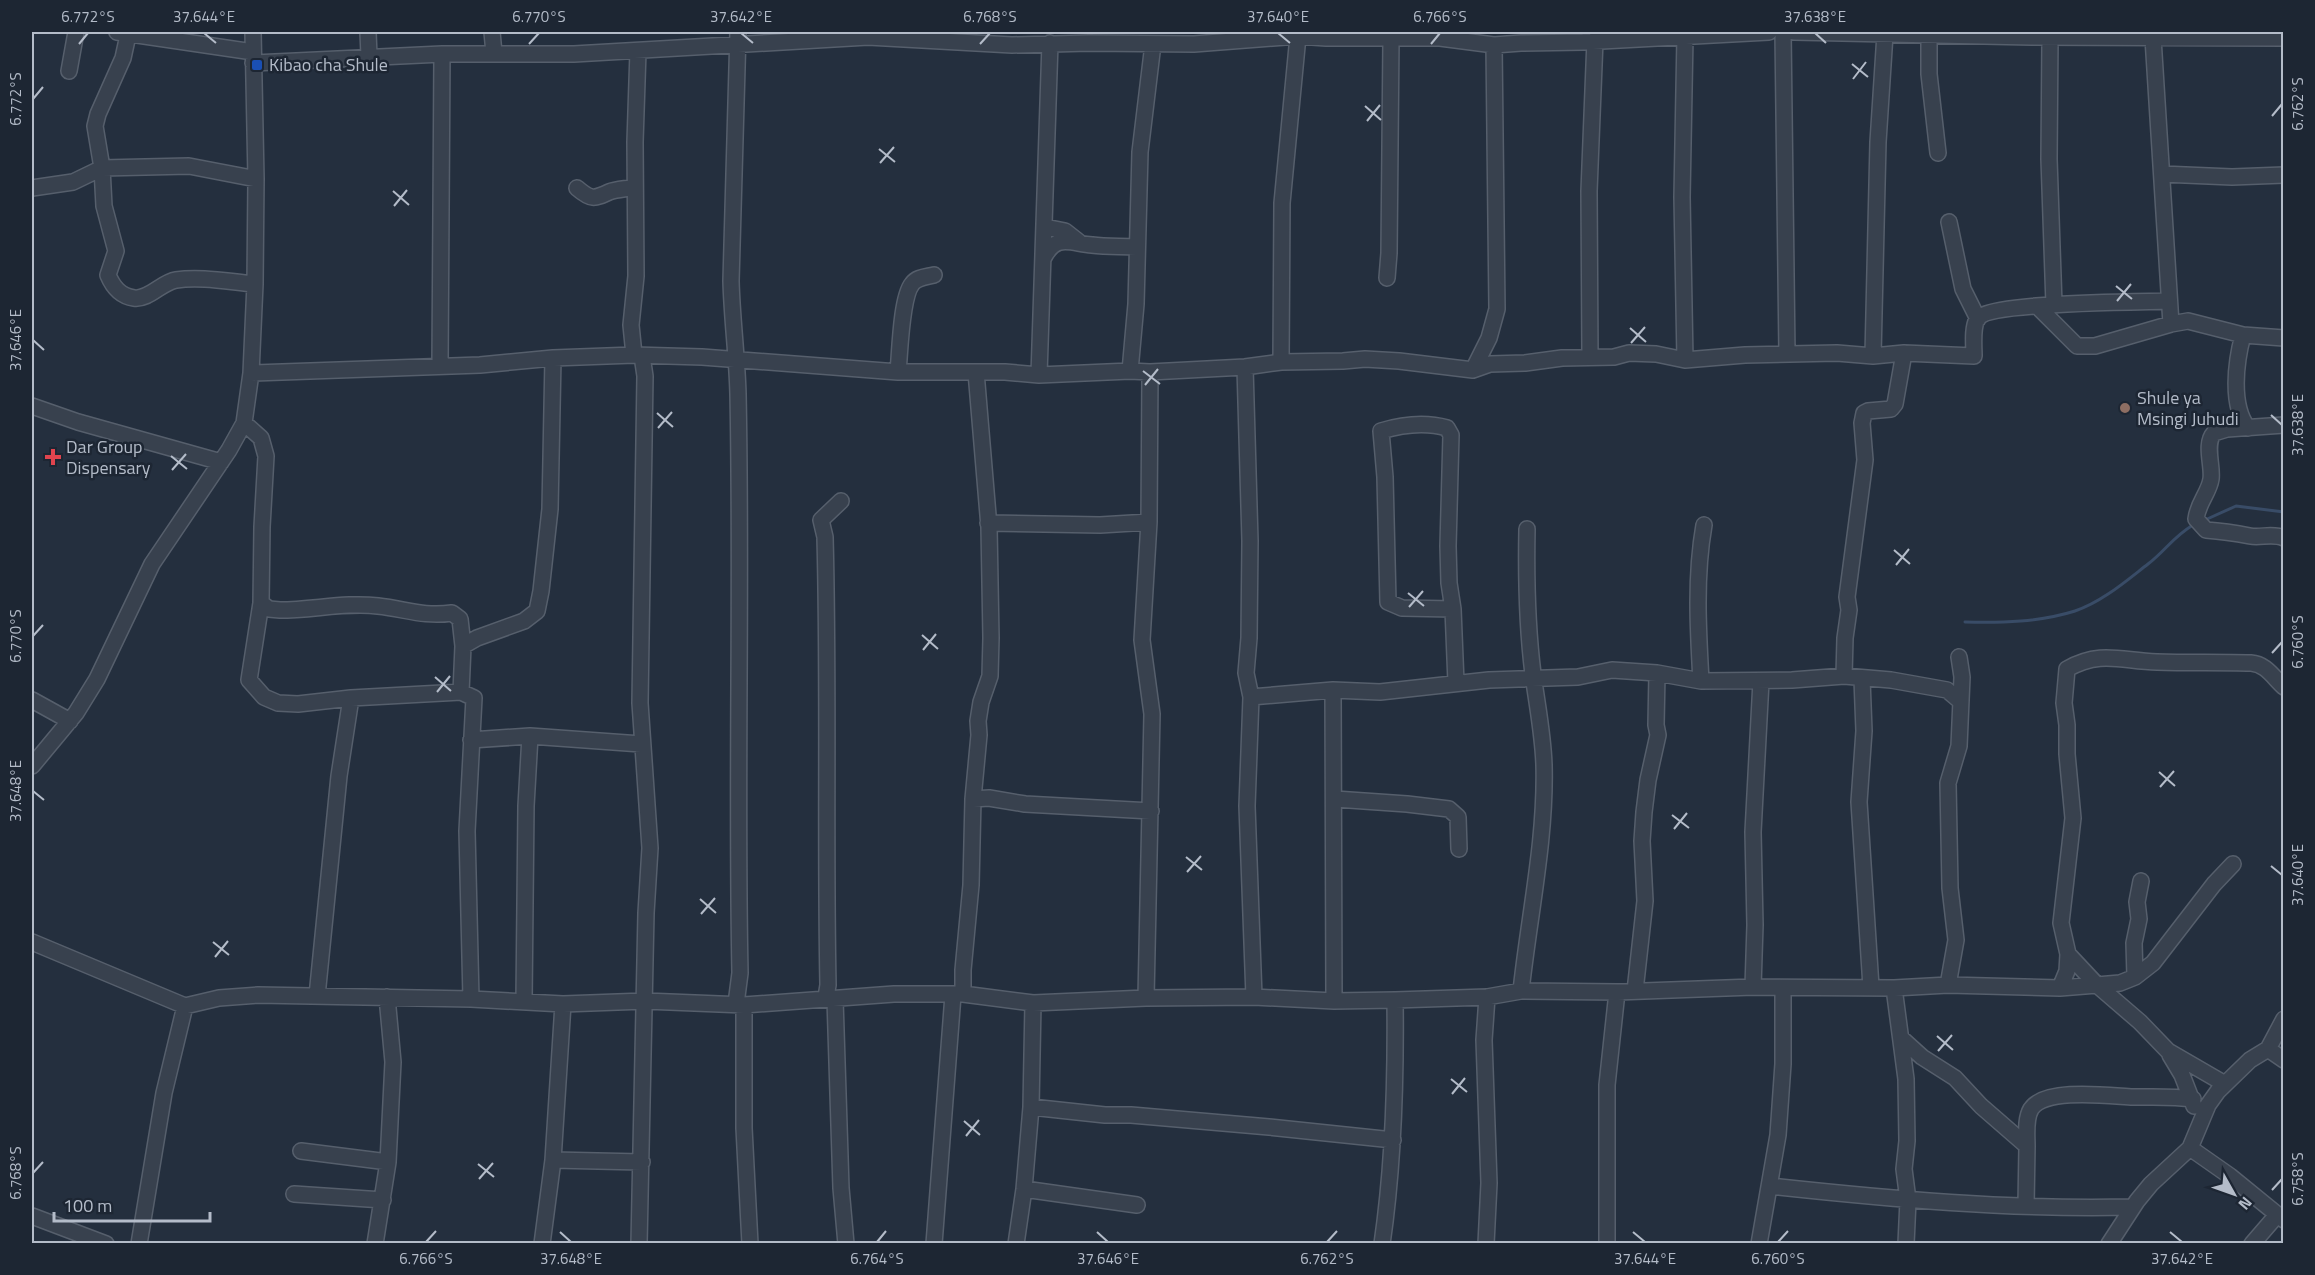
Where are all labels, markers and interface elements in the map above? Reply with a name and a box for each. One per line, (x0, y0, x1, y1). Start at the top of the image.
text: 6.772°S (61, 5, 115, 28)
text: 37.644°E (173, 5, 235, 28)
text: 6.770°S (512, 5, 566, 28)
text: 37.642°E (710, 5, 772, 28)
text: 6.768°S (963, 5, 1017, 28)
text: 37.640°E (1247, 5, 1309, 28)
text: 6.766°S (1413, 5, 1467, 28)
text: 37.638°E (1784, 5, 1846, 28)
place label: Kibao cha Shule (269, 51, 388, 78)
marker: Kibao cha Shule (250, 58, 264, 72)
text: 6.772°S (4, 72, 27, 126)
text: 6.762°S (2286, 77, 2309, 131)
text: 37.646°E (4, 309, 27, 371)
place label: Shule ya Msingi Juhudi (2137, 384, 2239, 432)
text: 37.638°E (2286, 394, 2309, 456)
marker: Shule ya Msingi Juhudi (2118, 401, 2132, 415)
place label: Dar Group Dispensary (66, 433, 151, 481)
marker: Dar Group Dispensary (44, 448, 62, 466)
text: 6.770°S (4, 609, 27, 663)
text: 6.760°S (2286, 615, 2309, 669)
text: 37.648°E (4, 760, 27, 822)
text: 37.640°E (2286, 844, 2309, 906)
text: 6.768°S (4, 1146, 27, 1200)
text: 6.758°S (2286, 1152, 2309, 1206)
north arrow (2204, 1164, 2264, 1224)
scale bar (54, 1185, 210, 1223)
text: 100 m (63, 1192, 112, 1219)
text: N (2233, 1192, 2258, 1216)
text: 6.766°S (399, 1247, 453, 1270)
text: 37.648°E (540, 1247, 602, 1270)
text: 6.764°S (850, 1247, 904, 1270)
text: 37.646°E (1077, 1247, 1139, 1270)
text: 6.762°S (1300, 1247, 1354, 1270)
text: 37.644°E (1614, 1247, 1676, 1270)
text: 6.760°S (1751, 1247, 1805, 1270)
text: 37.642°E (2151, 1247, 2213, 1270)

